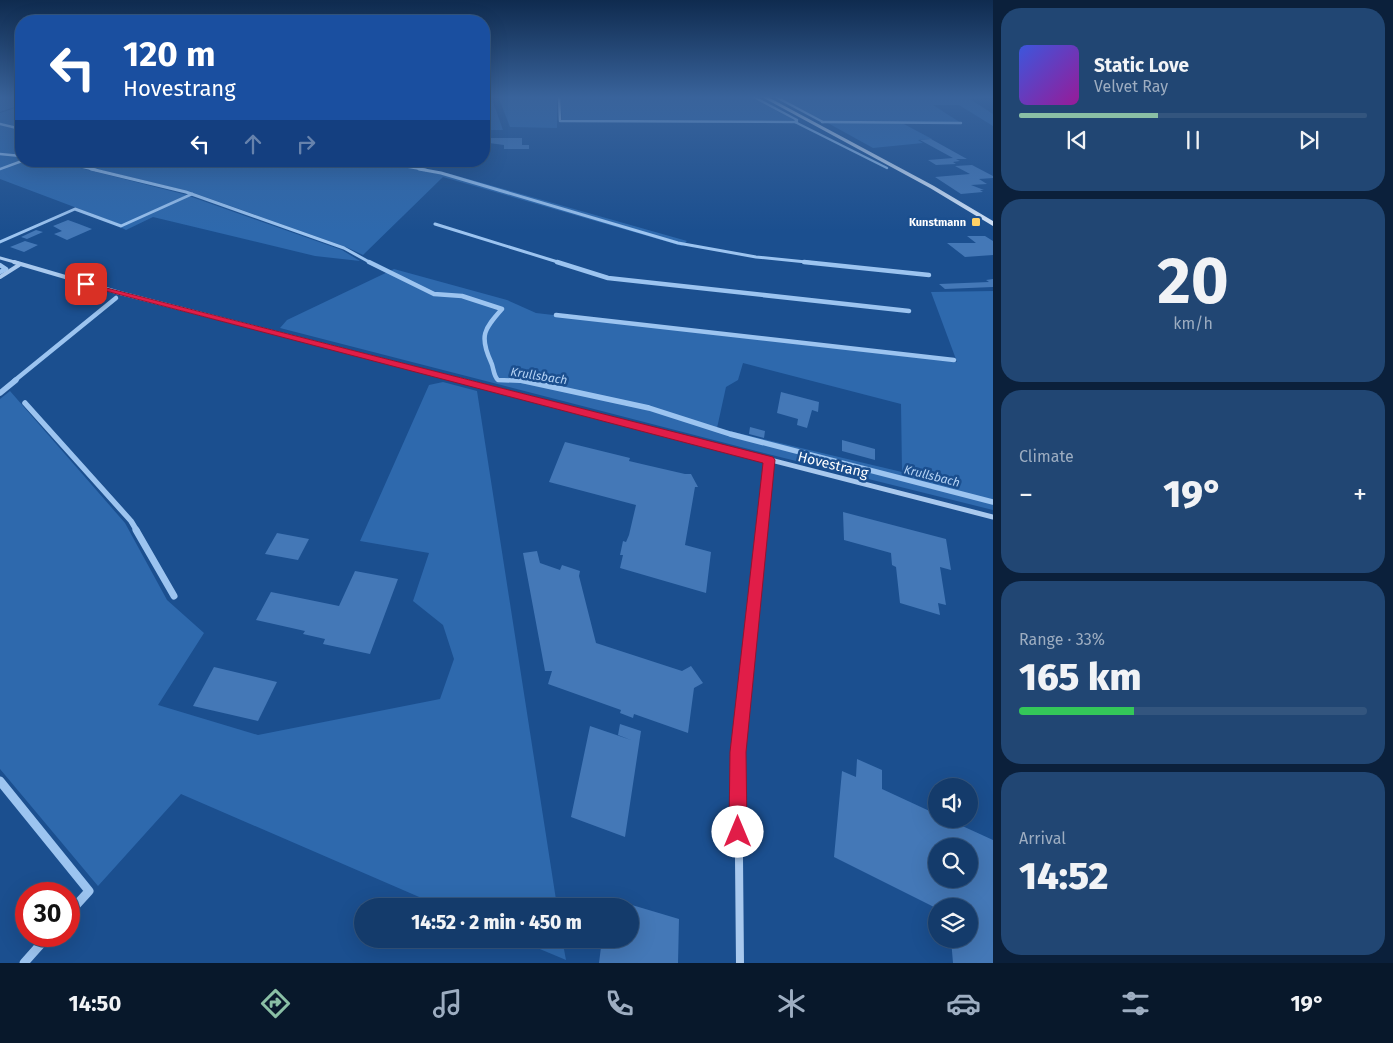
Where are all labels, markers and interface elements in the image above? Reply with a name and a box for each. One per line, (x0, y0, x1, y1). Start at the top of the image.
text: 120 m (123, 33, 216, 75)
icon: left (40, 35, 105, 100)
text: Static Love (1094, 54, 1189, 77)
text: Hovestrang (123, 75, 236, 102)
text: Velvet Ray (1094, 77, 1168, 96)
icon: previous (1063, 126, 1091, 154)
icon: pause (1179, 126, 1207, 154)
icon: next (1295, 126, 1323, 154)
icon: left (186, 130, 214, 158)
icon: ahead (239, 130, 267, 158)
icon: right (292, 130, 320, 158)
place label: Kunstmann (909, 216, 966, 229)
marker: Kunstmann (970, 216, 982, 228)
text: 20 (1157, 242, 1229, 320)
pin (65, 263, 107, 305)
icon: arrive (72, 270, 100, 298)
text: km/h (1173, 314, 1213, 333)
water label: Krullsbach (510, 365, 568, 387)
text: Climate (1019, 447, 1074, 466)
street label: Hovestrang (796, 448, 871, 482)
water label: Krullsbach (902, 462, 962, 490)
text: 19° (1163, 471, 1223, 517)
text: − (1019, 478, 1033, 511)
text: + (1353, 478, 1367, 511)
text: Range · 33% (1019, 630, 1105, 649)
text: 165 km (1019, 654, 1141, 700)
map controls (928, 778, 978, 948)
button: sound (928, 778, 978, 828)
position arrow (711, 805, 763, 857)
text: Arrival (1019, 829, 1066, 848)
button: search (928, 838, 978, 888)
text: 14:52 (1019, 853, 1108, 899)
speed limit sign: 30 (15, 882, 80, 947)
button: layers (928, 898, 978, 948)
text: 14:52 · 2 min · 450 m (411, 911, 582, 934)
icon: directions (258, 986, 293, 1021)
icon: music (430, 986, 465, 1021)
icon: phone (602, 986, 637, 1021)
icon: climate (774, 986, 809, 1021)
icon: car (946, 986, 981, 1021)
icon: filters (1118, 986, 1153, 1021)
text: 14:50 (69, 990, 121, 1017)
text: 19° (1290, 990, 1324, 1017)

